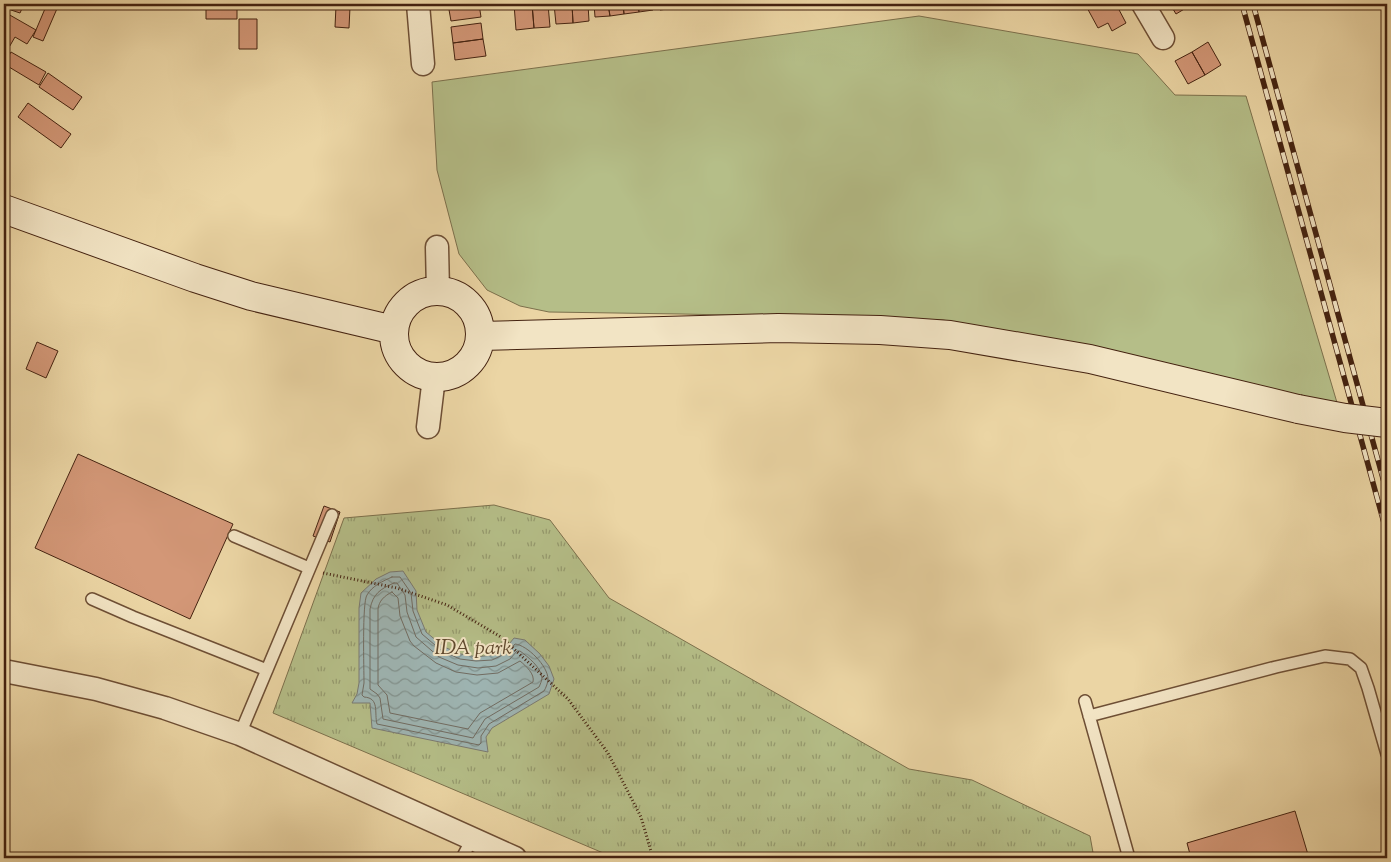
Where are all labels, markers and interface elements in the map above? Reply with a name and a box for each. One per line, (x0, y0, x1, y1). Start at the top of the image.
park label: IDA park (434, 634, 512, 664)

